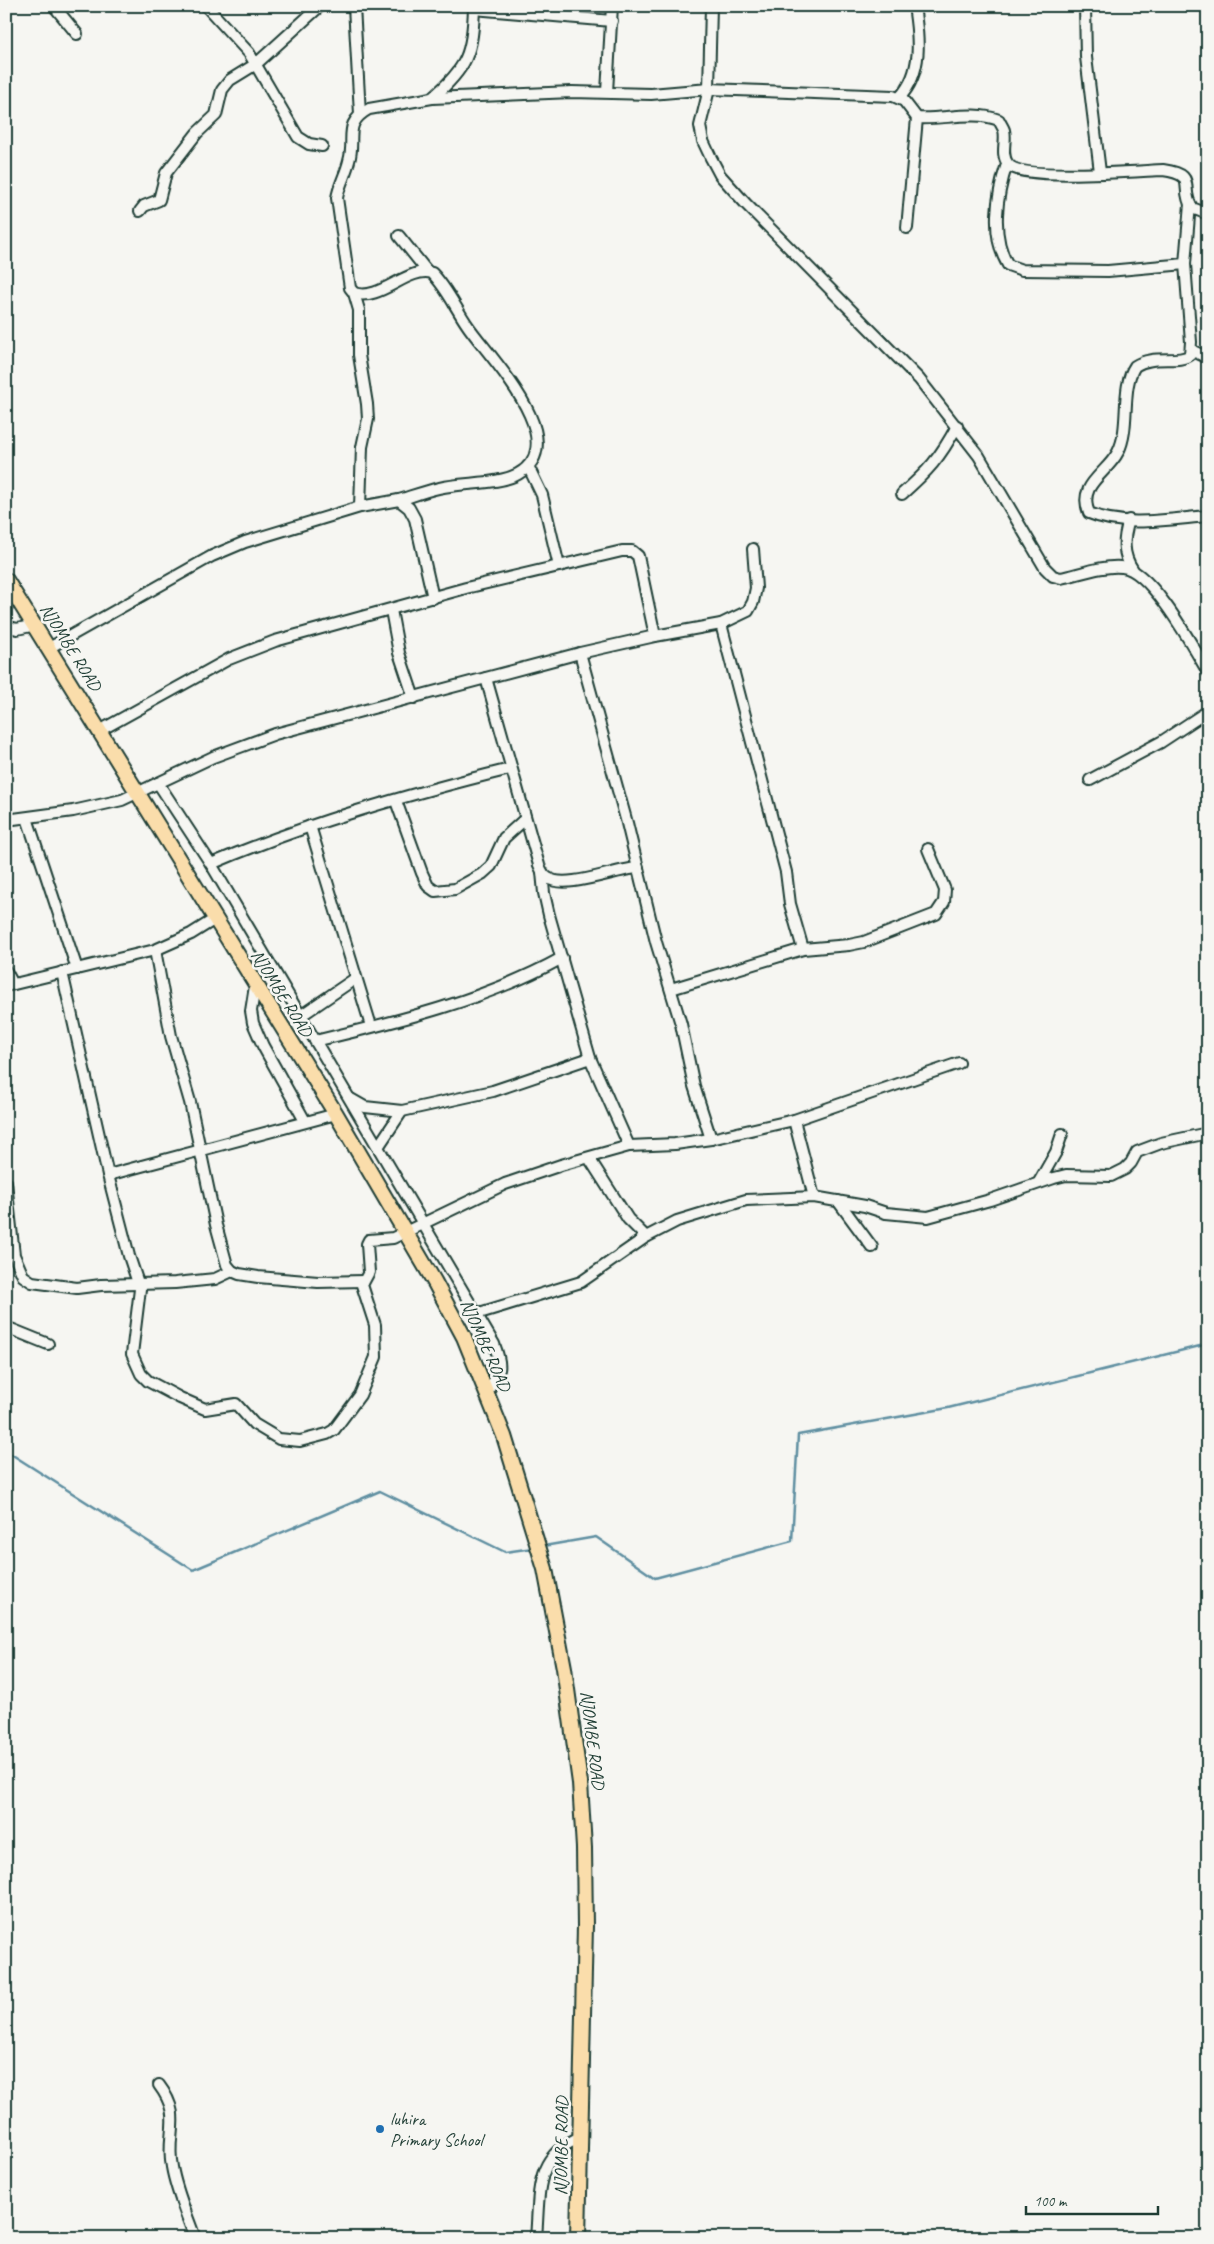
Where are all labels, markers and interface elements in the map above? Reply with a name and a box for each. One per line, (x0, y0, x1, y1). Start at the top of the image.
street label: NJOMBE ROAD (36, 599, 107, 696)
street label: NJOMBE ROAD (247, 945, 318, 1042)
street label: NJOMBE ROAD (456, 1296, 517, 1396)
street label: NJOMBE ROAD (576, 1690, 610, 1792)
street label: NJOMBE ROAD (549, 2095, 573, 2195)
place label: luhira Primary School (390, 2108, 485, 2151)
marker: luhira Primary School (374, 2123, 386, 2135)
scale bar (1026, 2184, 1159, 2216)
text: 100 m (1034, 2192, 1068, 2211)

